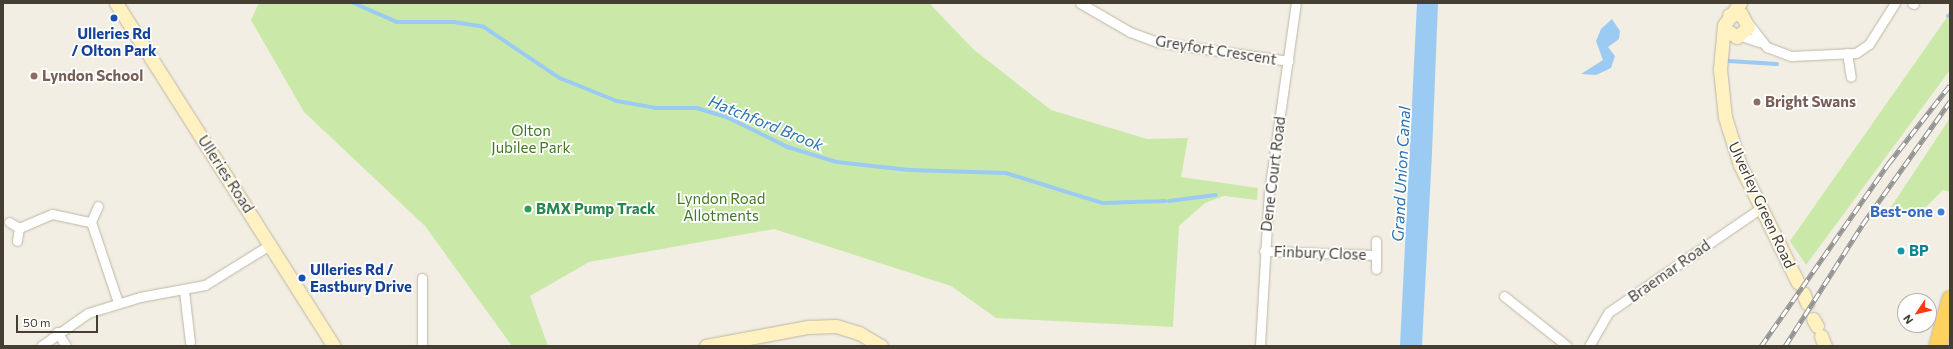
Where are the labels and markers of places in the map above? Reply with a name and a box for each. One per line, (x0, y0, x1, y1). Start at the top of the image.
marker: Ulleries Rd / Olton Park (109, 13, 119, 23)
place label: Ulleries Rd / Olton Park (71, 24, 157, 59)
place label: Lyndon School (42, 67, 143, 85)
marker: Lyndon School (29, 71, 39, 81)
place label: Bright Swans (1765, 93, 1856, 111)
marker: Bright Swans (1752, 97, 1762, 107)
place label: BMX Pump Track (536, 200, 656, 218)
place label: Best-one (1870, 203, 1933, 221)
marker: BMX Pump Track (523, 204, 533, 214)
marker: Best-one (1936, 207, 1946, 217)
place label: BP (1909, 242, 1929, 260)
marker: BP (1896, 246, 1906, 256)
place label: Ulleries Rd / Eastbury Drive (310, 260, 412, 295)
marker: Ulleries Rd / Eastbury Drive (297, 273, 307, 283)

